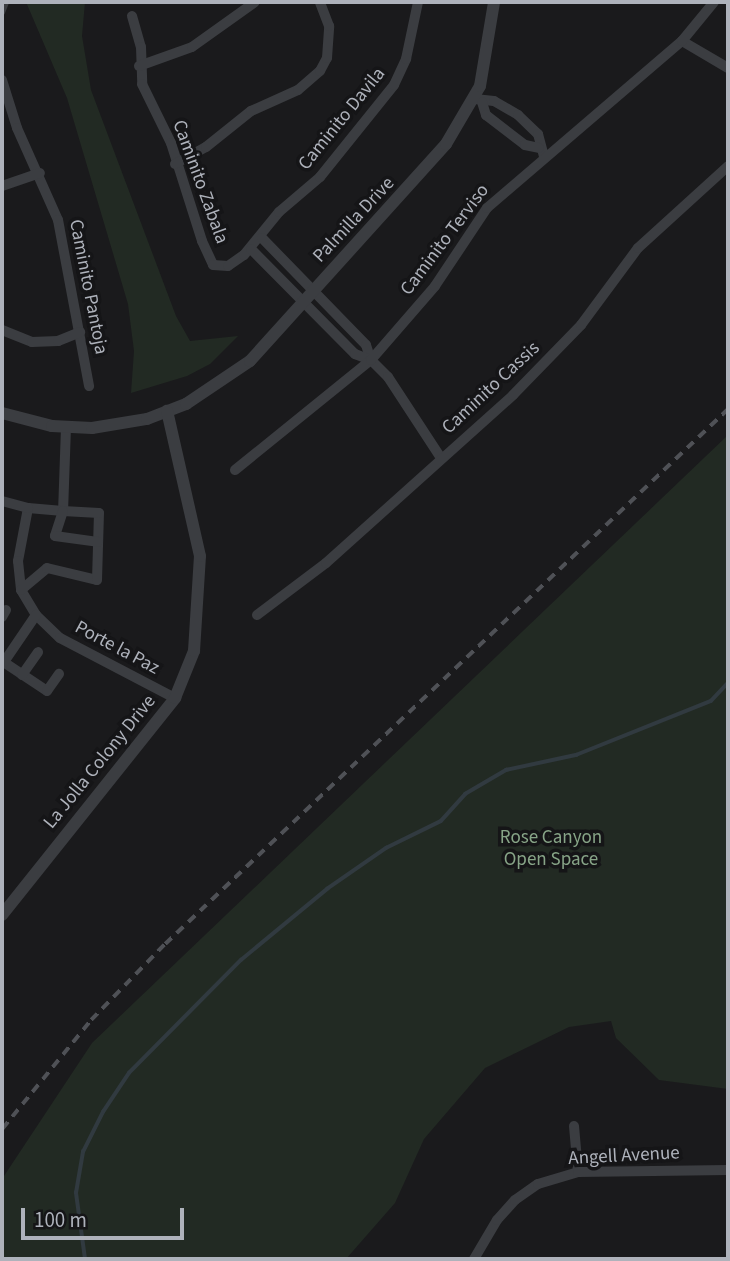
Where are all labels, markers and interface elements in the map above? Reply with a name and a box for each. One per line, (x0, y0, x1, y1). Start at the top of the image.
street label: Caminito Davila (294, 63, 390, 175)
street label: Caminito Zabala (167, 117, 233, 247)
street label: Palmilla Drive (308, 172, 400, 268)
street label: Caminito Terviso (396, 180, 494, 300)
street label: Caminito Pantoja (64, 218, 112, 356)
street label: Caminito Cassis (437, 337, 545, 439)
street label: Porte la Paz (71, 616, 163, 680)
street label: La Jolla Colony Drive (39, 690, 161, 834)
park label: Rose Canyon Open Space (500, 827, 602, 871)
street label: Angell Avenue (568, 1142, 680, 1170)
scale bar (24, 1194, 187, 1238)
text: 100 m (34, 1205, 87, 1235)

